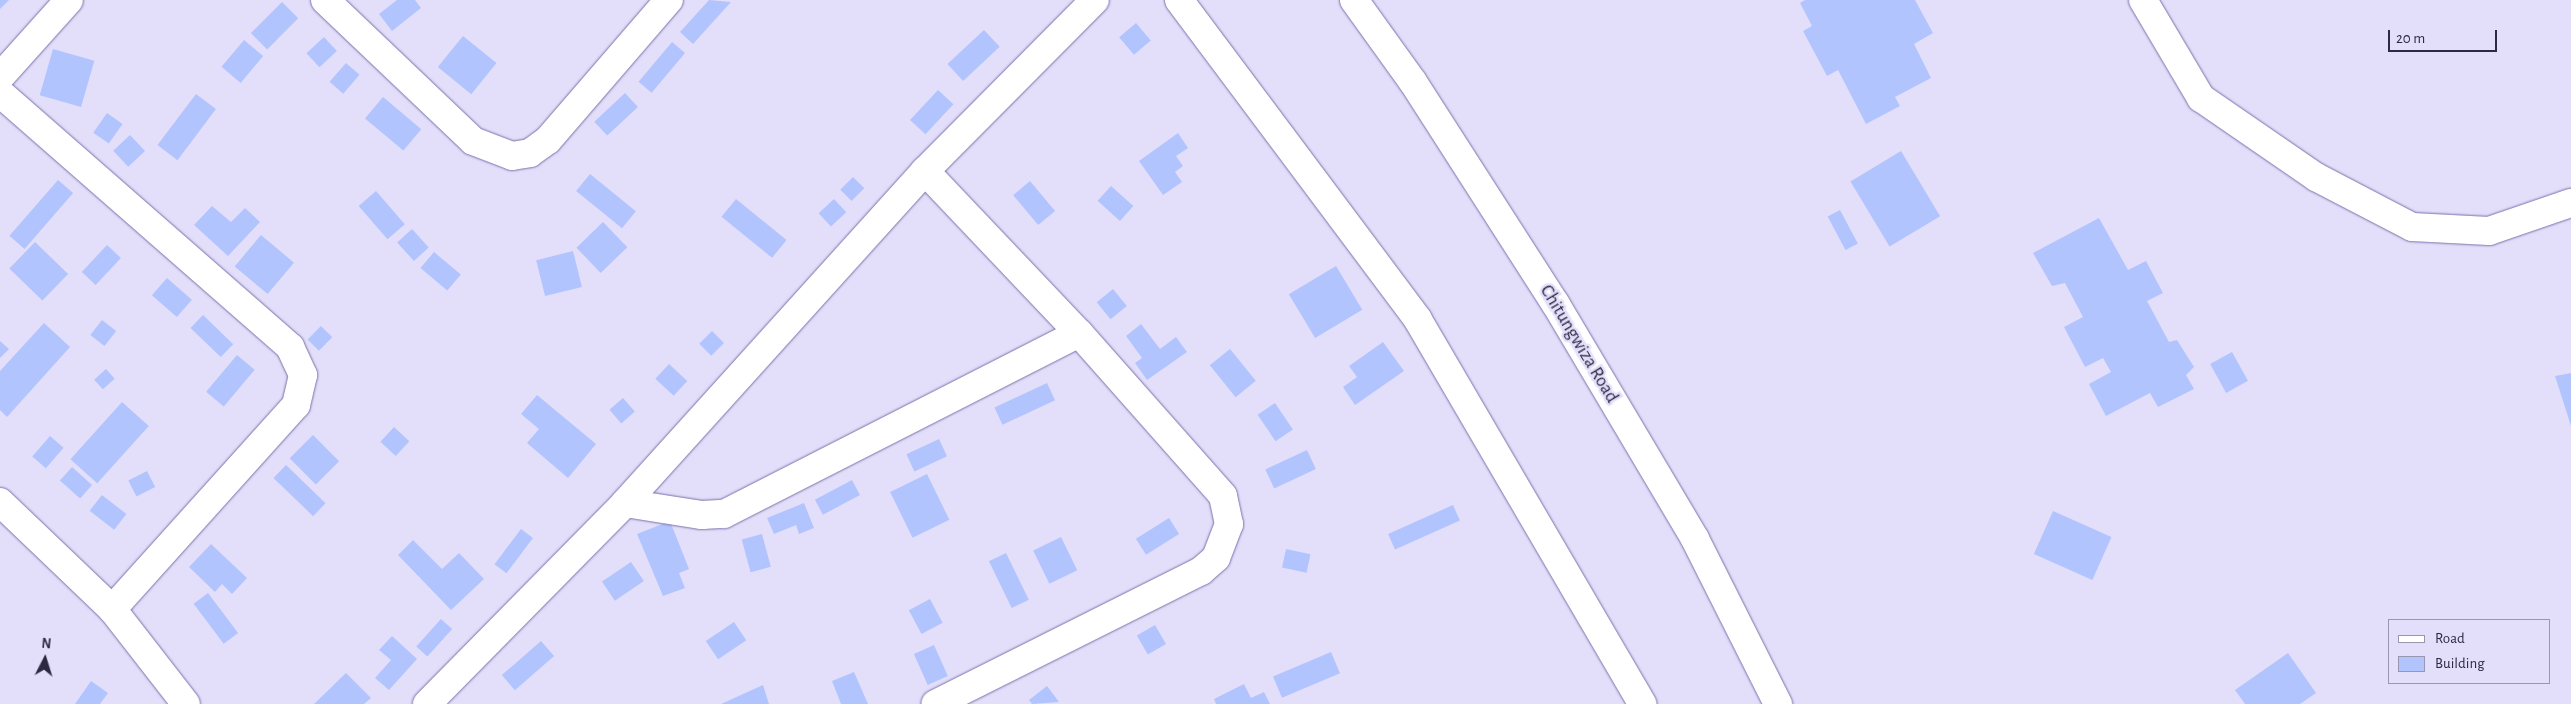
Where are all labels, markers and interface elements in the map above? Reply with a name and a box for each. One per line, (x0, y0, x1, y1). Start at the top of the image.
scale bar (2391, 20, 2500, 52)
text: 20 m (2396, 31, 2425, 46)
street label: Chitungwiza Road (1535, 281, 1623, 407)
legend (2388, 619, 2551, 684)
text: Road (2435, 631, 2465, 646)
north arrow (20, 634, 70, 684)
text: N (41, 637, 52, 651)
text: Building (2435, 656, 2485, 671)

